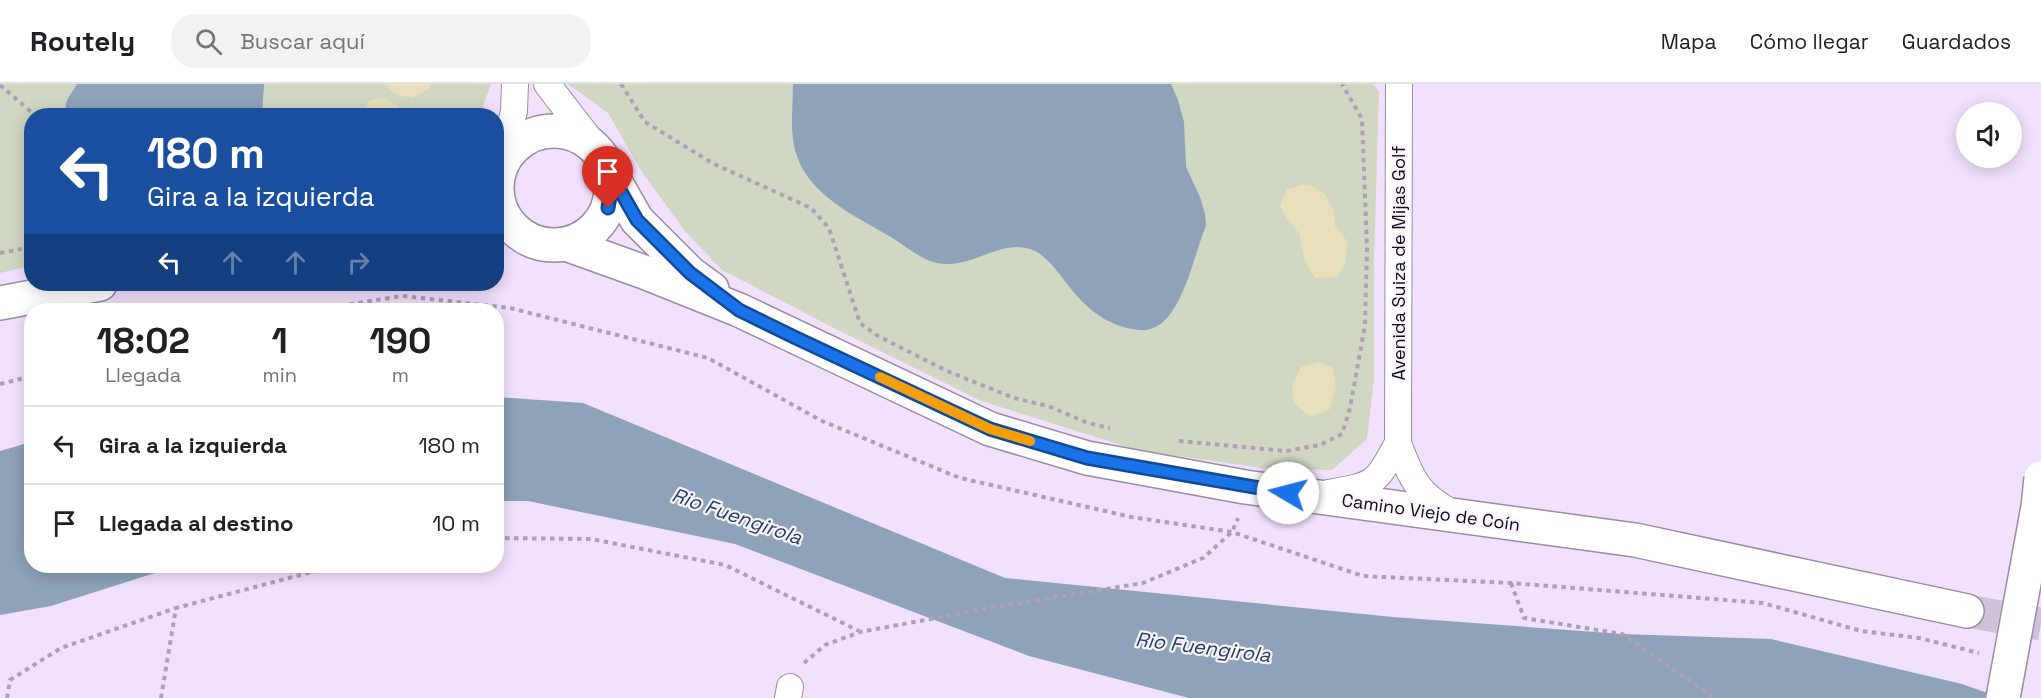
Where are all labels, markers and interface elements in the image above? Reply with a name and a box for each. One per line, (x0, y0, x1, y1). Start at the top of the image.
search box (171, 14, 591, 68)
text: Routely (30, 23, 135, 59)
icon: search (192, 25, 225, 58)
text: Buscar aquí (240, 27, 365, 55)
text: Mapa (1661, 28, 1717, 55)
text: Cómo llegar (1750, 28, 1869, 55)
text: Guardados (1902, 28, 2011, 55)
map controls (1956, 102, 2022, 168)
button: sound (1956, 102, 2022, 168)
text: 180 m (147, 127, 265, 180)
icon: left (48, 132, 126, 210)
pin (582, 146, 633, 208)
street label: Avenida Suiza de Mijas Golf (1387, 146, 1410, 380)
icon: arrive (591, 155, 624, 188)
text: Gira a la izquierda (147, 179, 374, 214)
icon: left (153, 246, 186, 279)
icon: ahead (216, 246, 249, 279)
icon: ahead (279, 246, 312, 279)
icon: right (342, 246, 375, 279)
text: 18:02 (97, 318, 190, 364)
text: 1 (272, 318, 288, 364)
text: 190 (370, 318, 431, 364)
text: Llegada (105, 362, 181, 388)
text: min (263, 362, 297, 388)
text: m (392, 362, 409, 388)
icon: left (48, 429, 81, 462)
text: Gira a la izquierda (99, 431, 287, 459)
text: 180 m (418, 431, 480, 459)
position arrow (1256, 461, 1320, 525)
water label: Rio Fuengirola (669, 482, 806, 551)
street label: Camino Viejo de Coín (1340, 488, 1522, 536)
icon: arrive (48, 507, 81, 540)
text: Llegada al destino (99, 509, 293, 537)
text: 10 m (432, 509, 480, 537)
water label: Rio Fuengirola (1134, 626, 1272, 668)

